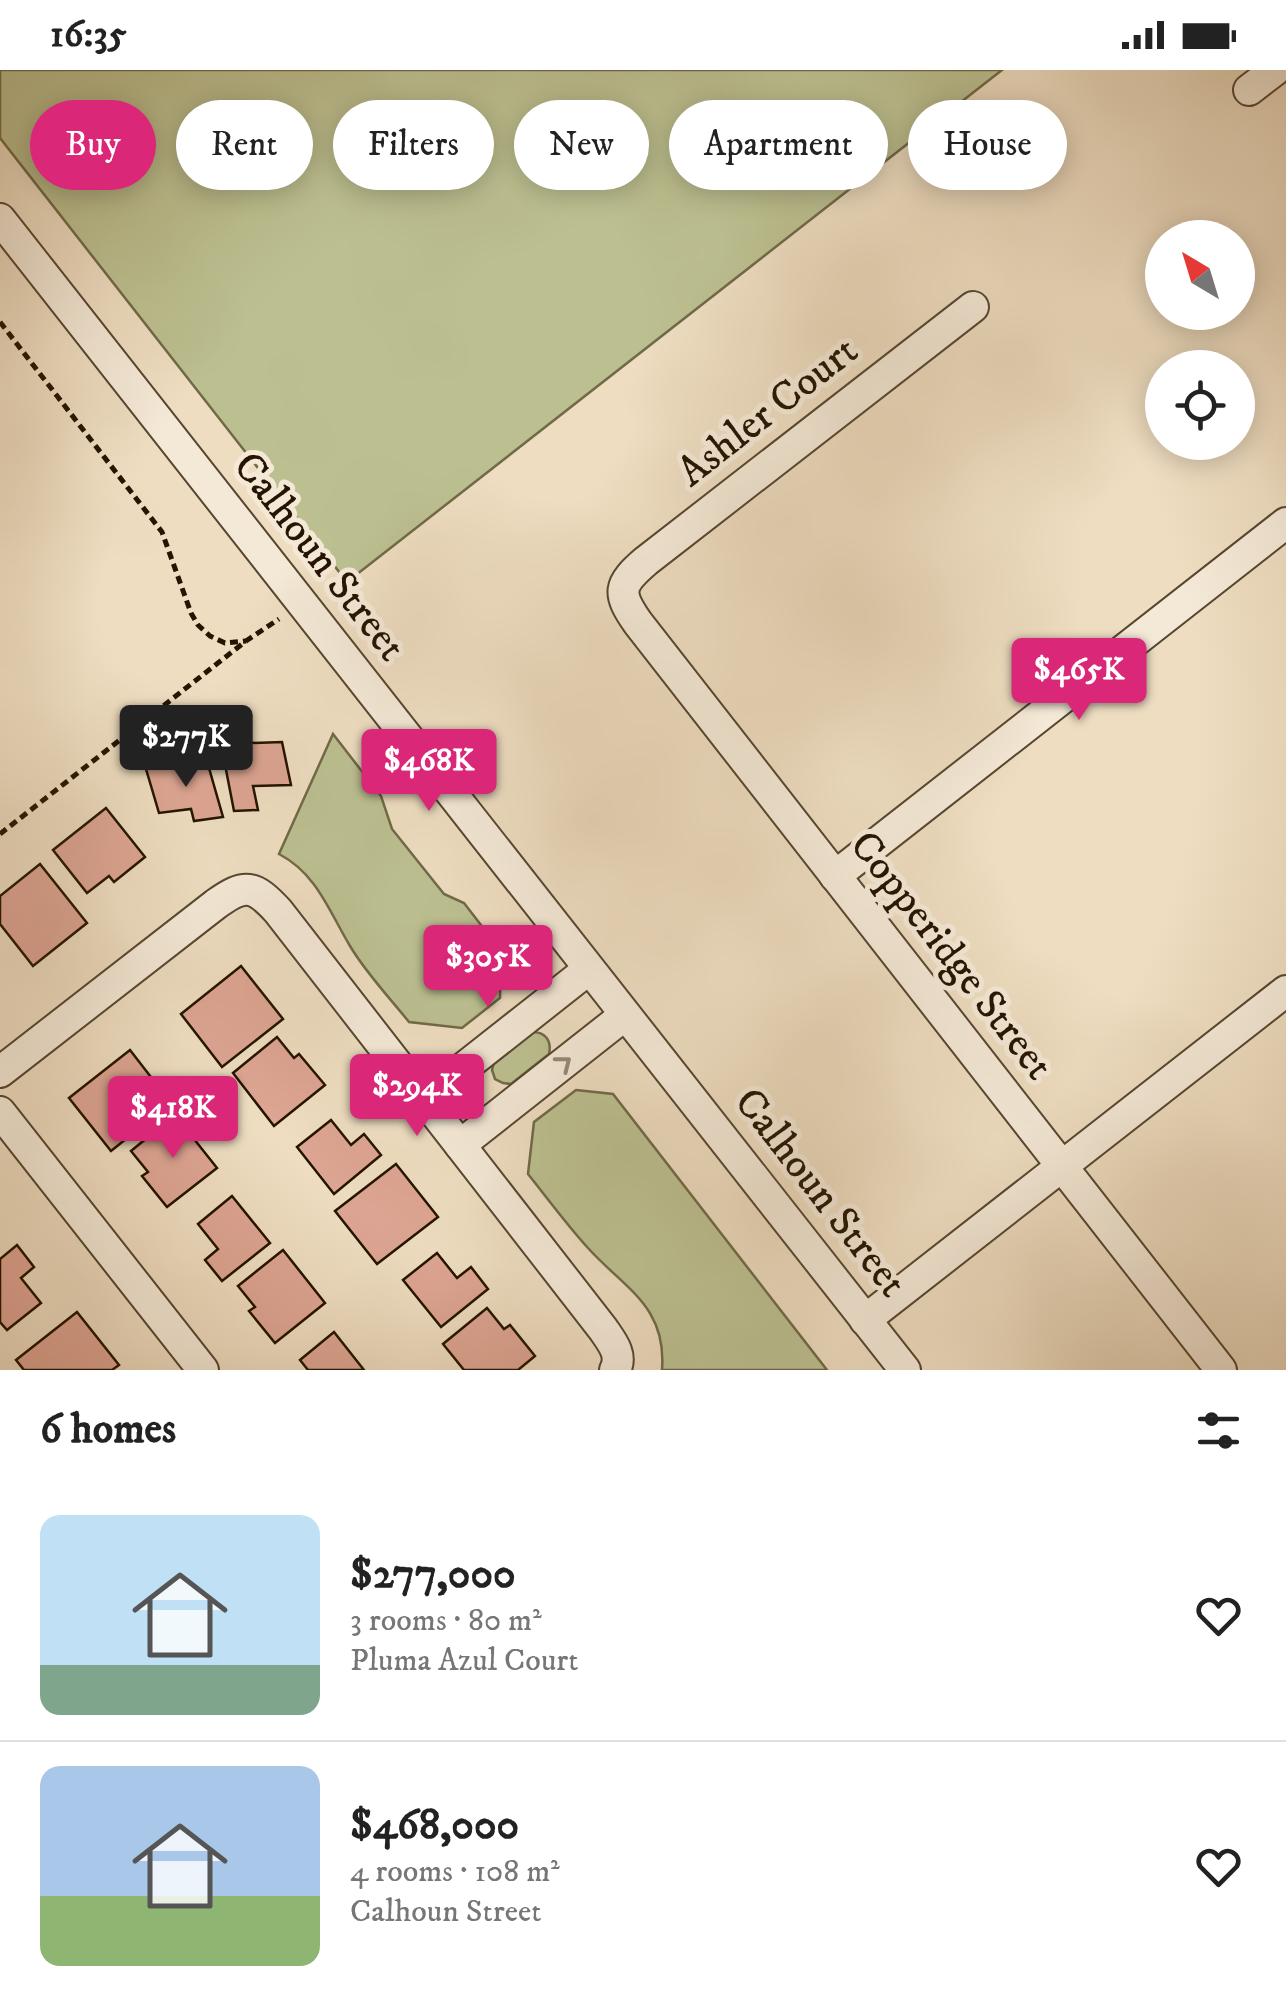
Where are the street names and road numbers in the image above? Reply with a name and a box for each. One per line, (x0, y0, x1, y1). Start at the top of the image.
street label: Ashler Court (667, 325, 869, 499)
street label: Calhoun Street (221, 442, 417, 672)
street label: Copperidge Street (838, 821, 1064, 1091)
street label: Calhoun Street (722, 1078, 918, 1308)

